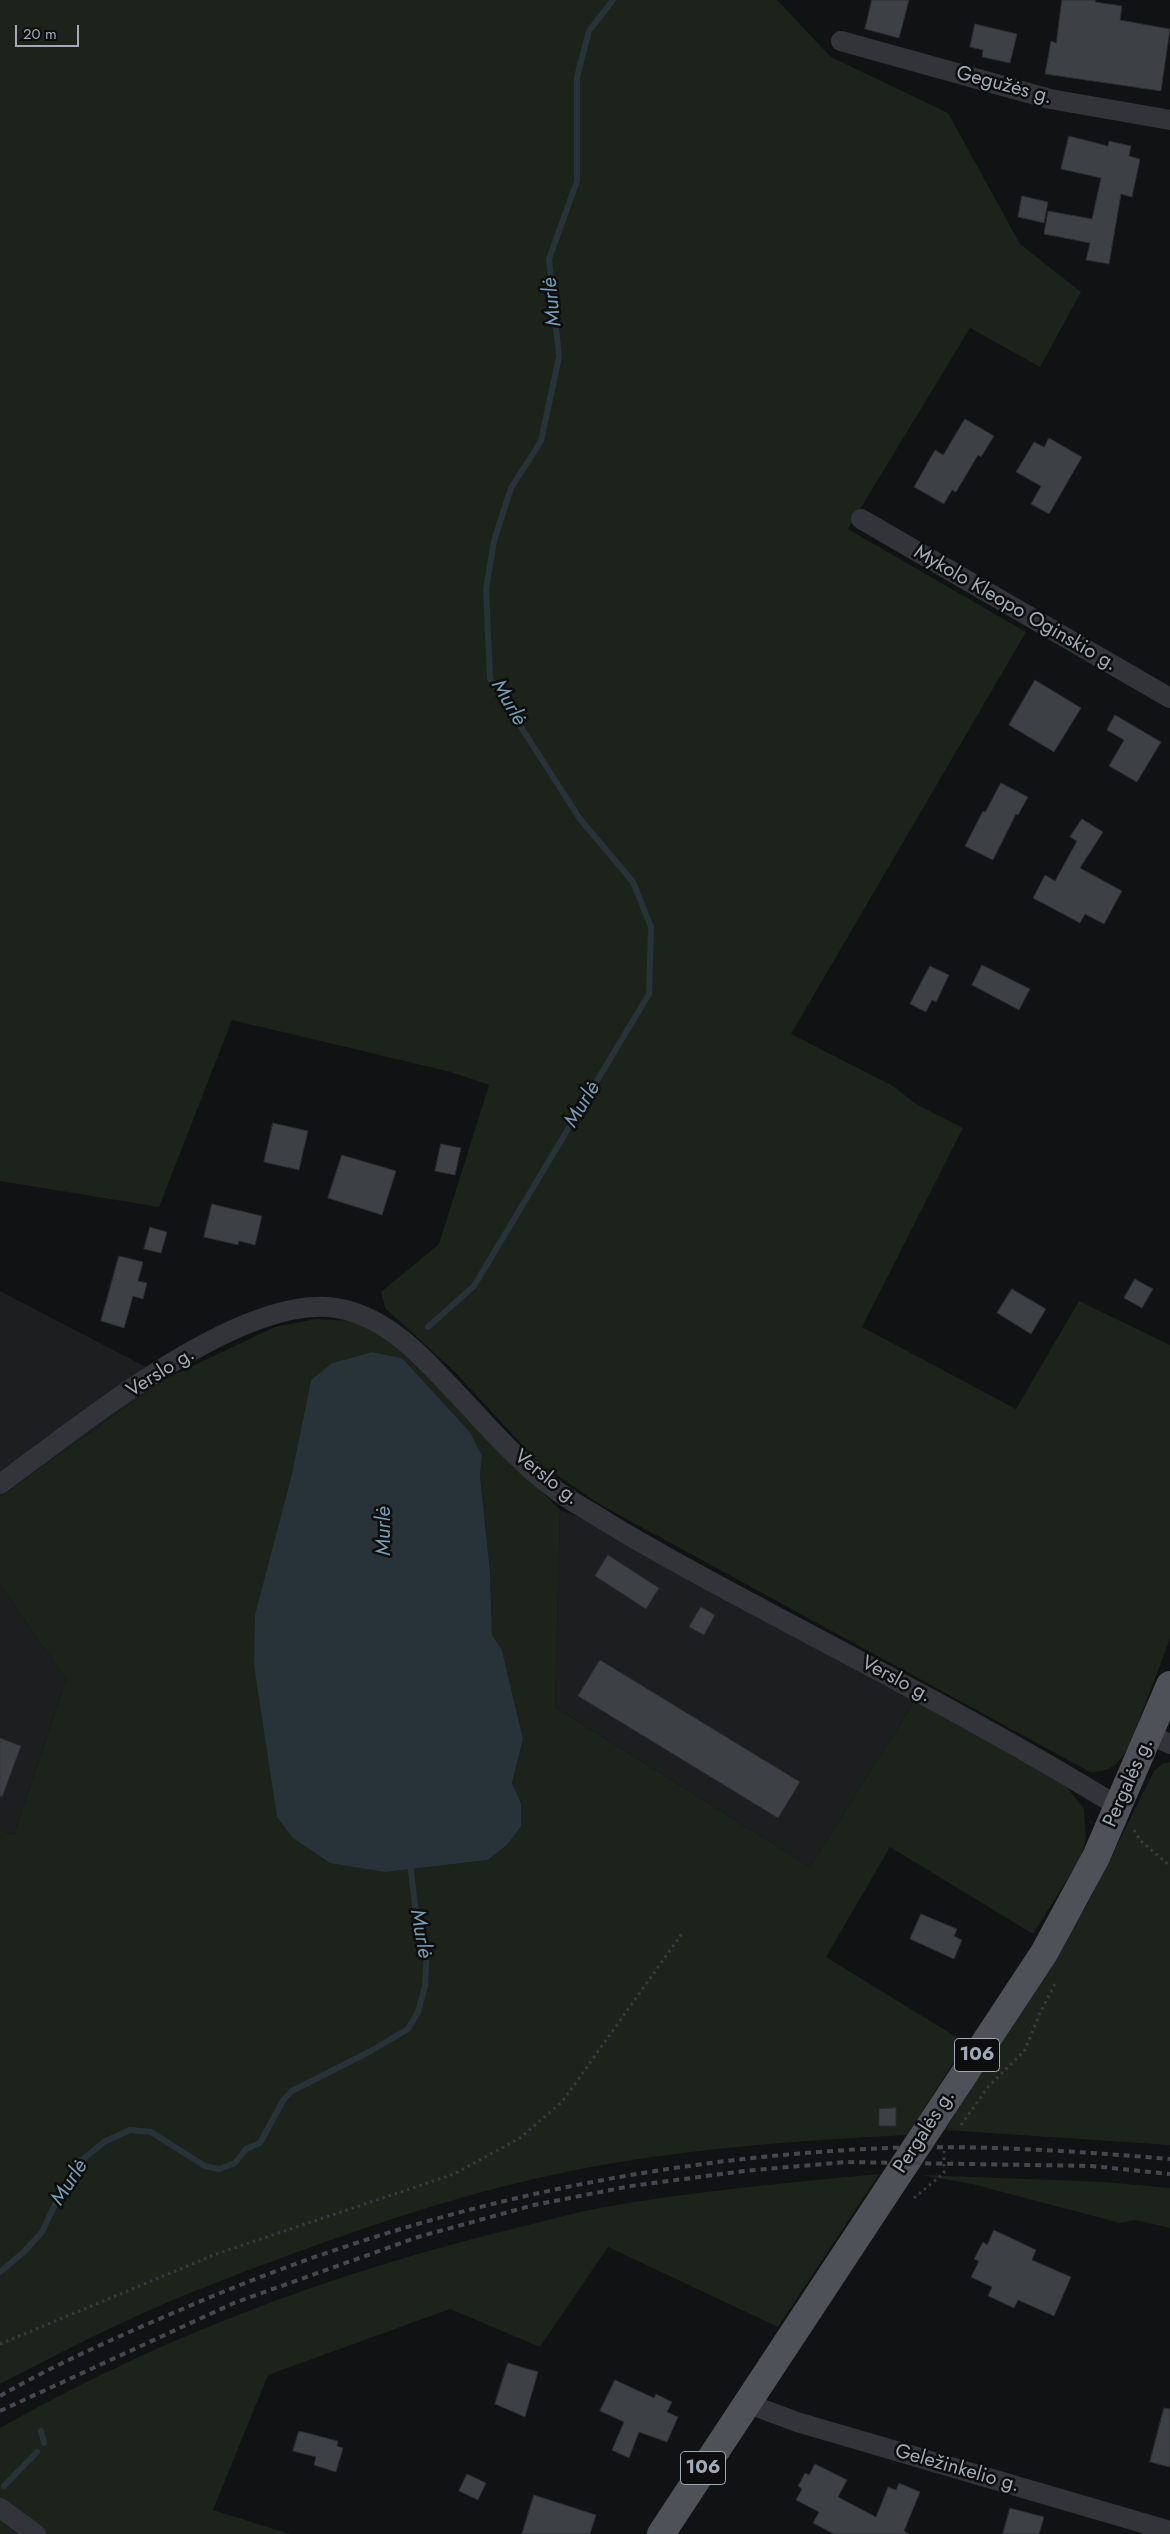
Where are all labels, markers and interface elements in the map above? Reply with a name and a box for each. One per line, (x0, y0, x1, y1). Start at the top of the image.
scale bar (18, 15, 81, 47)
text: 20 m (23, 23, 57, 45)
street label: Gegužės g. (953, 62, 1055, 110)
water label: Murlė (538, 276, 568, 328)
street label: Mykolo Kleopo Oginskio g. (909, 541, 1121, 677)
water label: Murlė (485, 675, 531, 731)
water label: Murlė (559, 1077, 607, 1133)
street label: Verslo g. (123, 1343, 199, 1403)
street label: Verslo g. (509, 1445, 583, 1511)
water label: Murlė (372, 1506, 398, 1556)
street label: Verslo g. (857, 1652, 935, 1708)
street label: Pergalės g. (1099, 1735, 1159, 1831)
water label: Murlė (403, 1908, 437, 1960)
road number: 106 (954, 2038, 1000, 2072)
street label: Pergalės g. (889, 2086, 961, 2178)
water label: Murlė (46, 2155, 94, 2211)
street label: Geležinkelio g. (892, 2440, 1022, 2498)
road number: 106 (680, 2452, 726, 2484)

